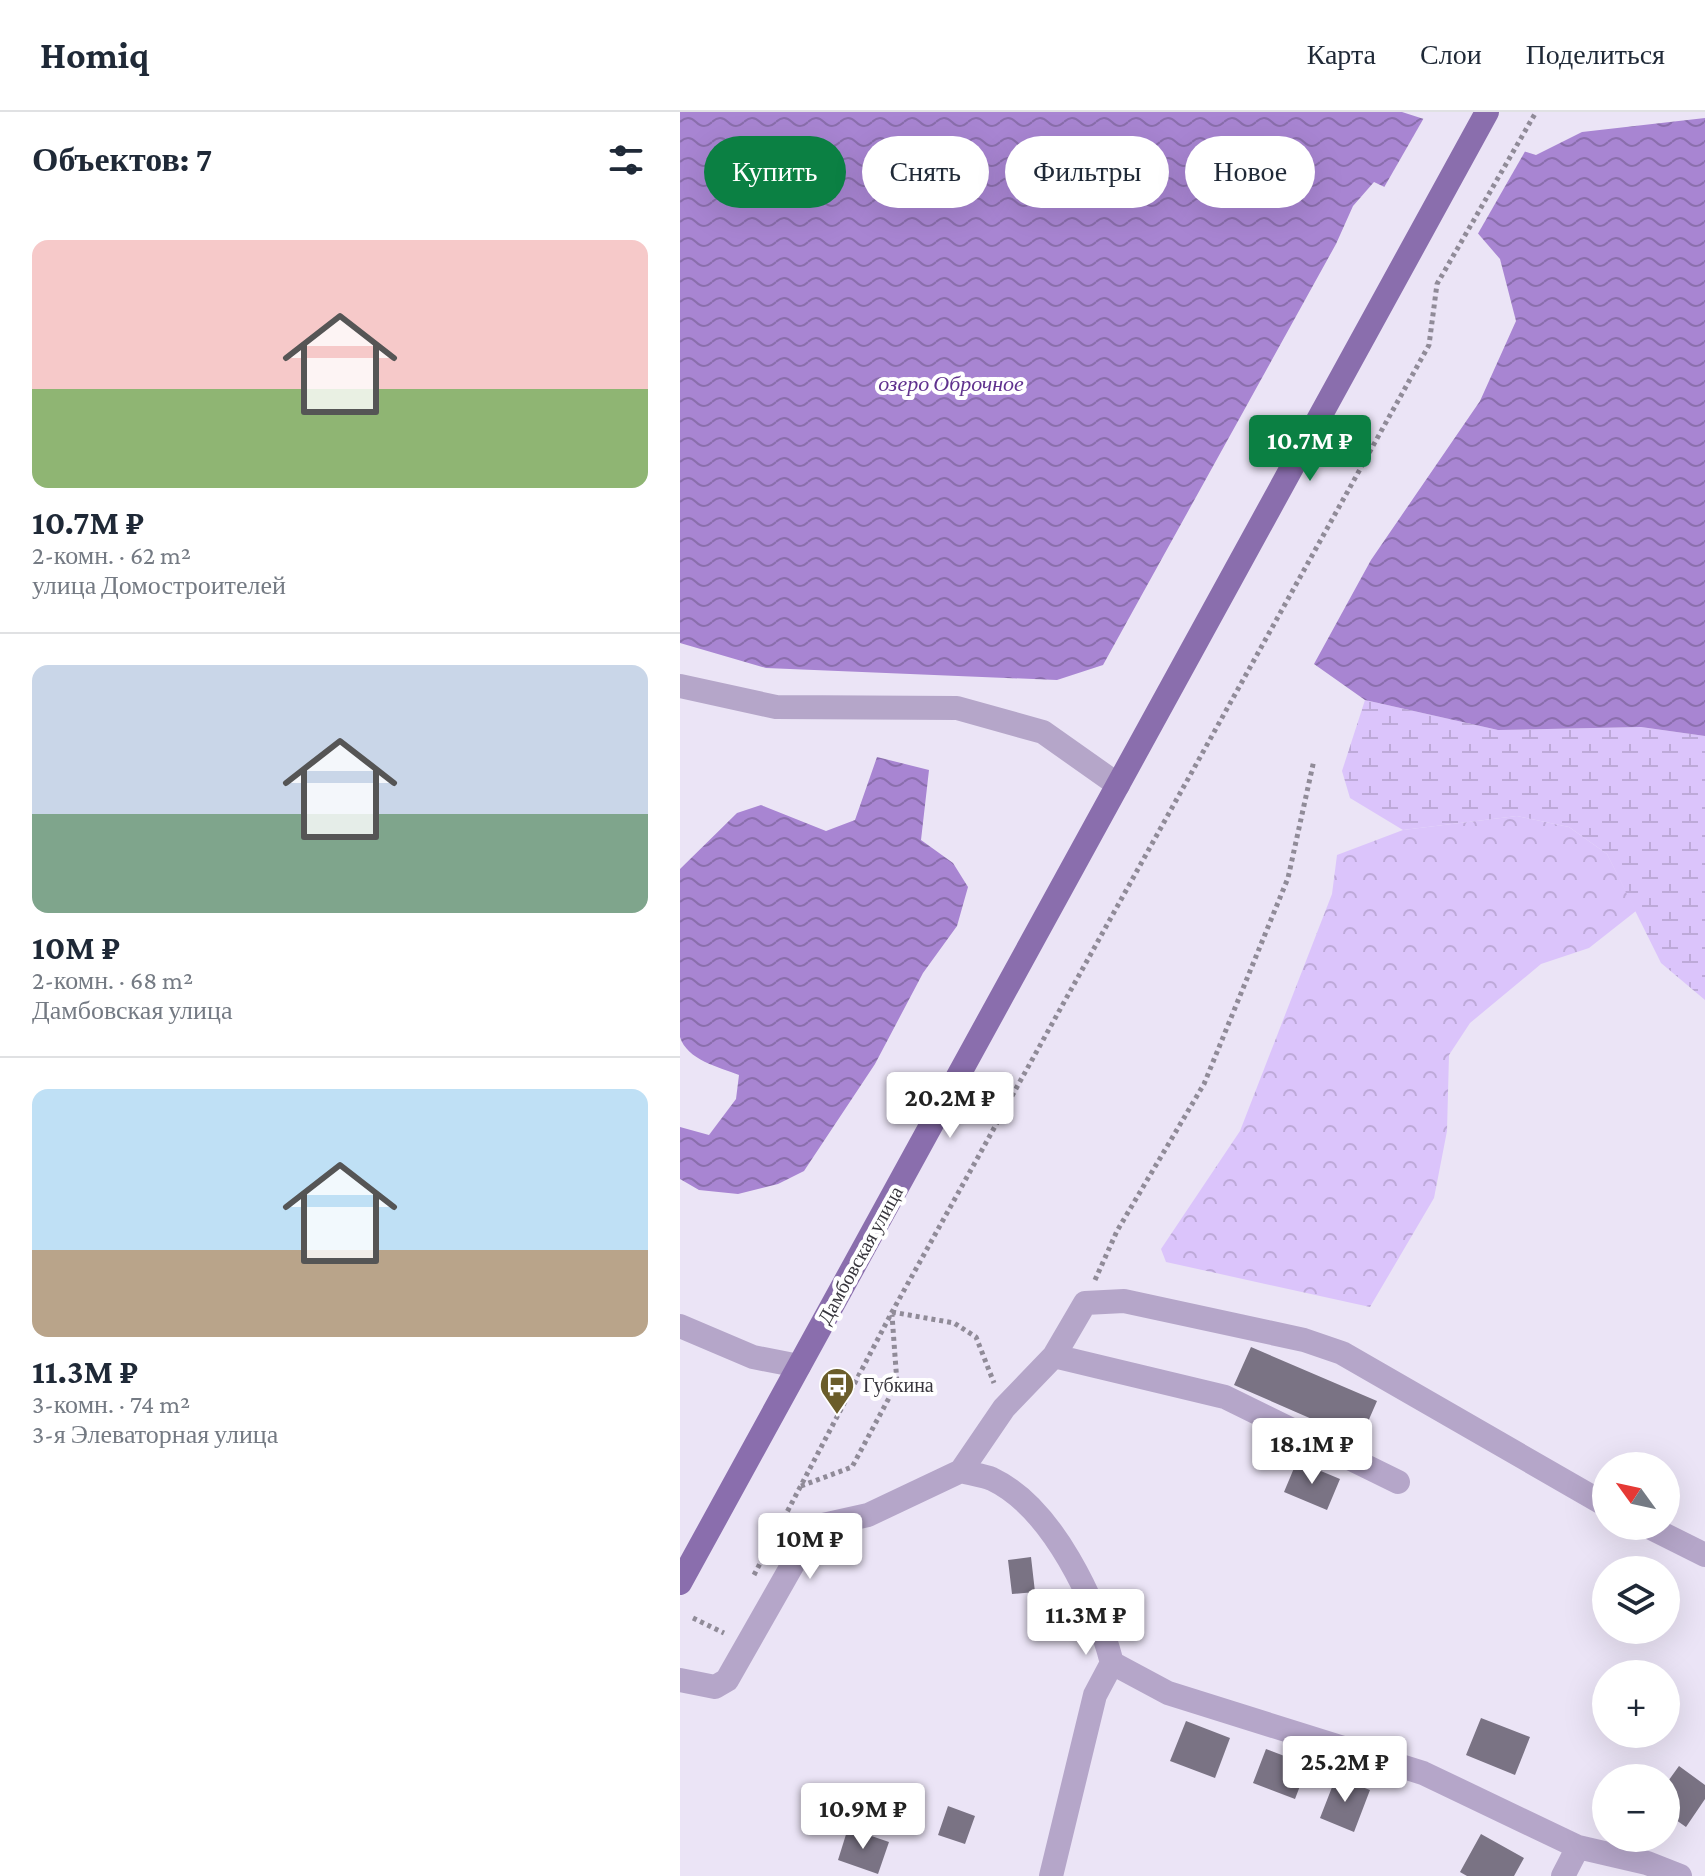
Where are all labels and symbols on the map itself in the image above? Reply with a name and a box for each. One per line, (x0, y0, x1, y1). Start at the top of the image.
water label: озеро Оброчное (878, 371, 1024, 396)
pin: 10.7M ₽ (1236, 415, 1384, 483)
pin: 20.2M ₽ (876, 1072, 1024, 1140)
street label: Дамбовская улица (813, 1182, 908, 1328)
bus stop icon: Губкина (818, 1366, 856, 1416)
place label: Губкина (863, 1374, 934, 1397)
pin: 18.1M ₽ (1238, 1418, 1386, 1486)
north arrow (1592, 1452, 1680, 1540)
pin: 10M ₽ (754, 1513, 866, 1581)
pin: 11.3M ₽ (1012, 1589, 1160, 1657)
pin: 25.2M ₽ (1271, 1736, 1419, 1804)
pin: 10.9M ₽ (789, 1783, 937, 1851)

